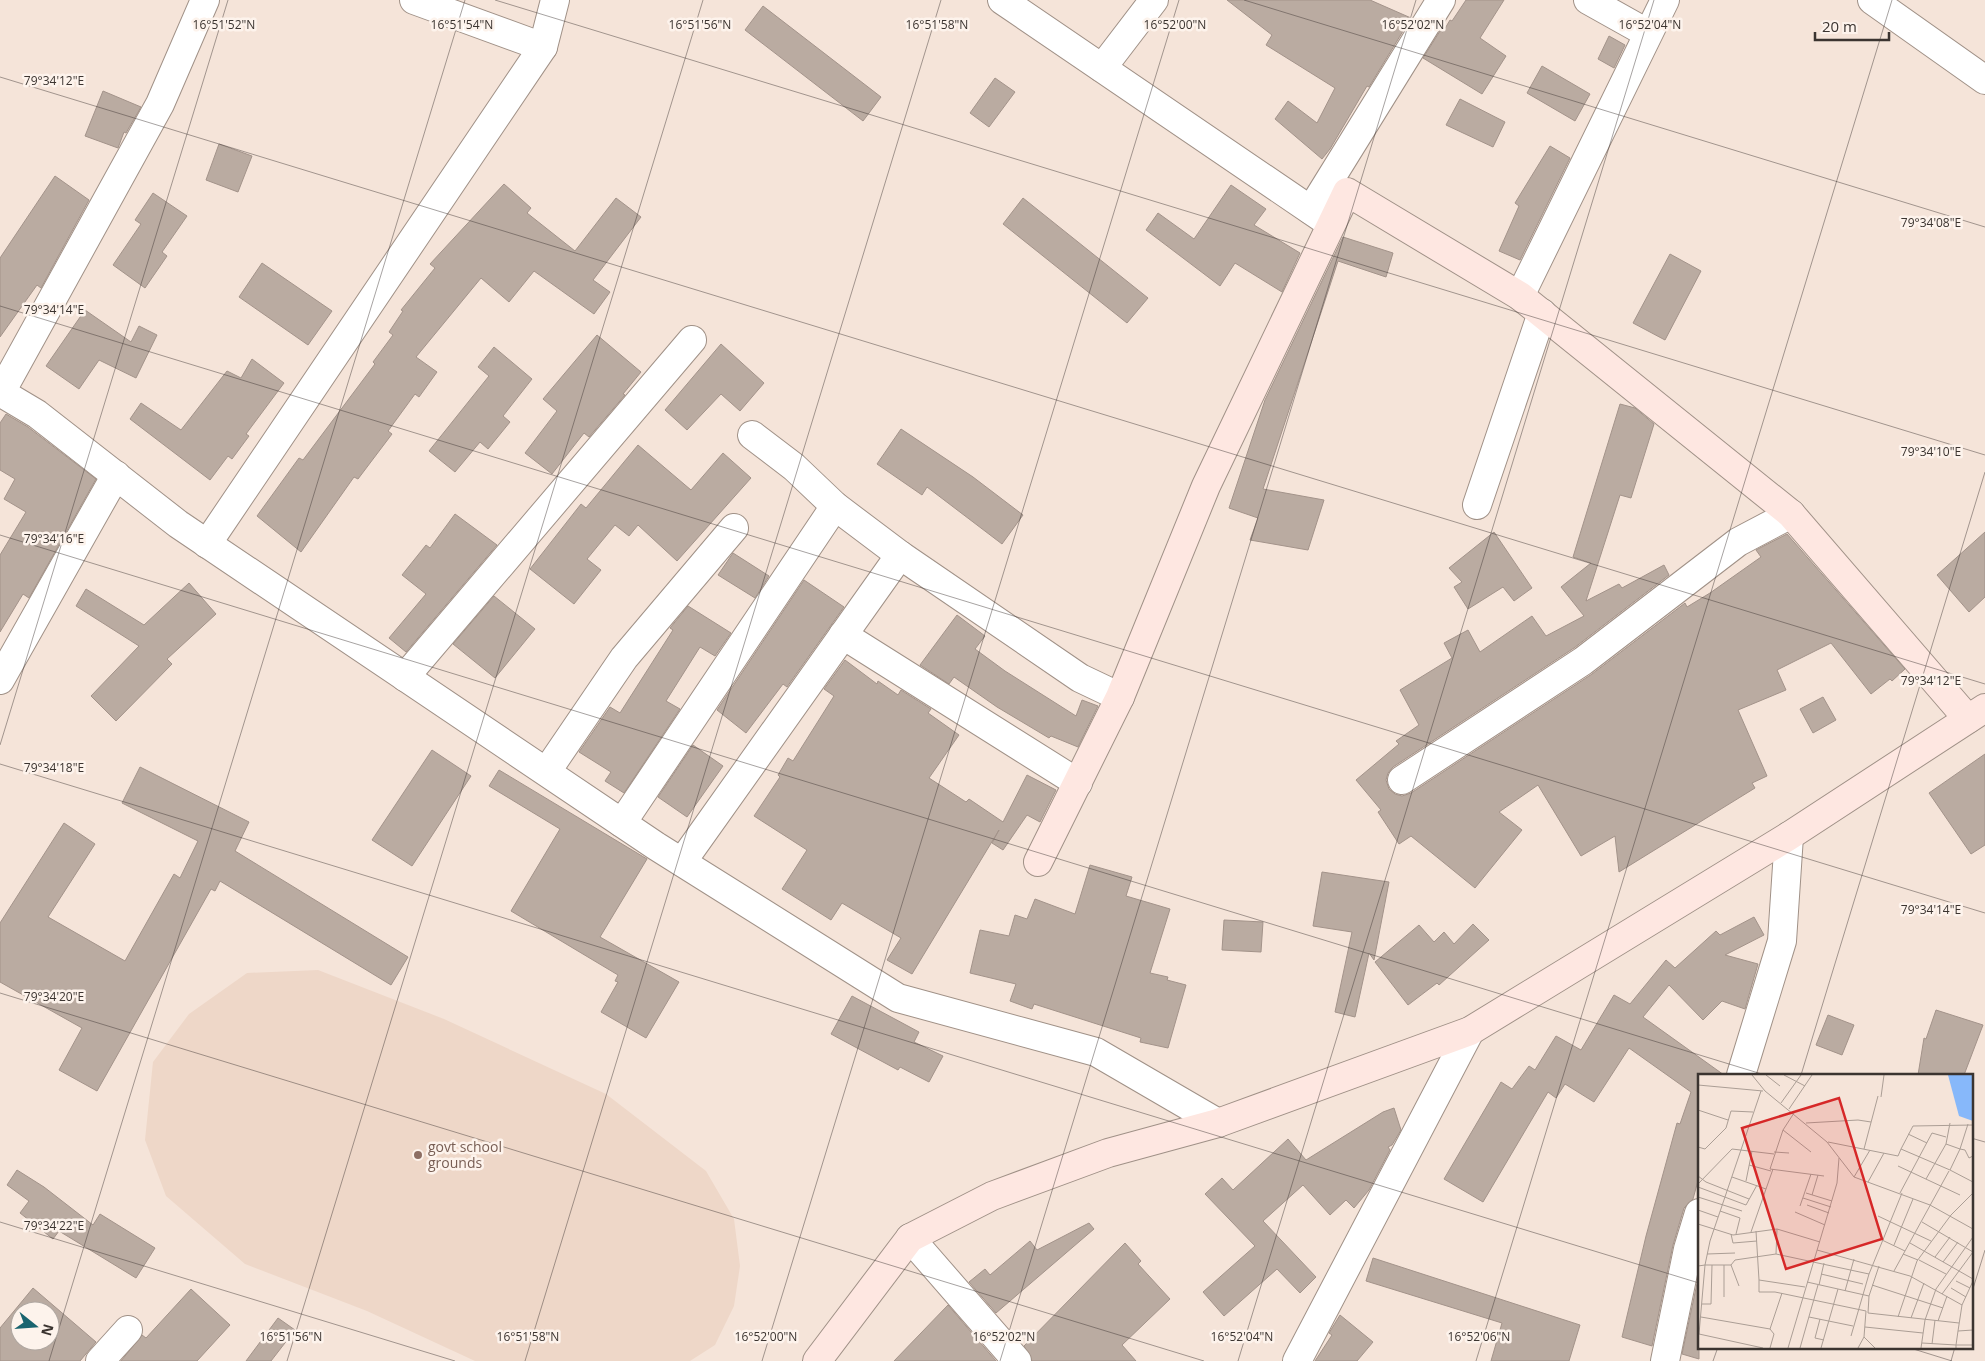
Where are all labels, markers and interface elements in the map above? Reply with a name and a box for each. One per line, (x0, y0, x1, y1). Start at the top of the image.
scale bar (1815, 10, 1889, 42)
text: 16°51'52"N (193, 16, 255, 33)
text: 16°51'54"N (431, 16, 493, 33)
text: 16°51'56"N (669, 16, 731, 33)
text: 16°51'58"N (906, 16, 968, 33)
text: 16°52'00"N (1144, 16, 1206, 33)
text: 16°52'02"N (1382, 16, 1444, 33)
text: 16°52'04"N (1619, 16, 1681, 33)
text: 20 m (1822, 16, 1857, 36)
text: 79°34'12"E (24, 72, 84, 89)
text: 79°34'08"E (1901, 214, 1961, 231)
text: 79°34'14"E (24, 301, 84, 318)
text: 79°34'10"E (1901, 443, 1961, 460)
text: 79°34'16"E (24, 530, 84, 547)
text: 79°34'12"E (1901, 672, 1961, 689)
text: 79°34'18"E (24, 759, 84, 776)
text: 79°34'14"E (1901, 901, 1961, 918)
text: 79°34'20"E (24, 988, 84, 1005)
inset map (1698, 1074, 1972, 1348)
place label: govt school grounds (428, 1137, 502, 1172)
marker: govt school grounds (412, 1149, 424, 1161)
text: 79°34'22"E (24, 1217, 84, 1234)
north arrow (10, 1301, 60, 1351)
text: N (37, 1322, 59, 1338)
text: 16°51'56"N (260, 1328, 322, 1345)
text: 16°51'58"N (497, 1328, 559, 1345)
text: 16°52'00"N (735, 1328, 797, 1345)
text: 16°52'02"N (973, 1328, 1035, 1345)
text: 16°52'04"N (1211, 1328, 1273, 1345)
text: 16°52'06"N (1448, 1328, 1510, 1345)

